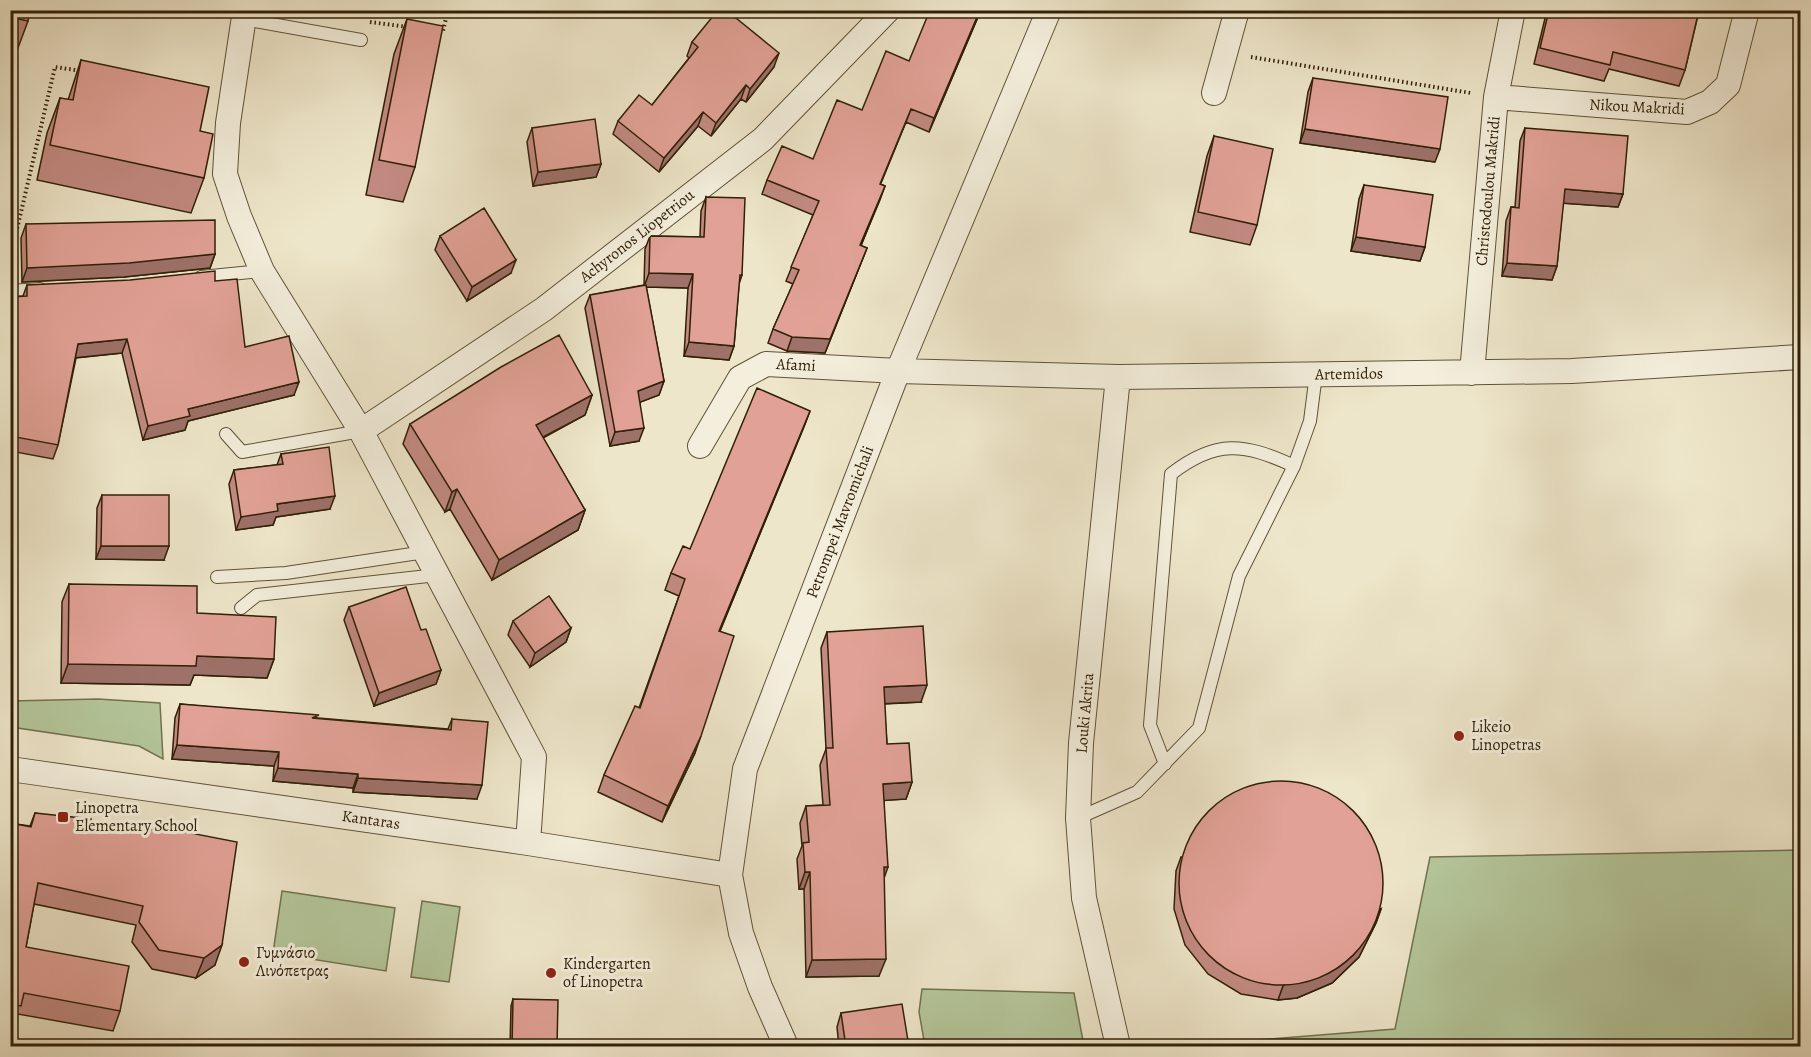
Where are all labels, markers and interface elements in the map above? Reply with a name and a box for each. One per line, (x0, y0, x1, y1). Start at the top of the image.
street label: Nikou Makridi (1589, 94, 1685, 120)
street label: Christodoulou Makridi (1470, 115, 1506, 267)
street label: Achyronos Liopetriou (574, 184, 699, 288)
street label: Afami (775, 353, 816, 377)
street label: Artemidos (1314, 362, 1383, 386)
street label: Petrompei Mavromichali (801, 443, 879, 601)
street label: Louki Akrita (1071, 671, 1100, 754)
place label: Likeio Linopetras (1471, 716, 1541, 756)
marker: Likeio Linopetras (1452, 729, 1466, 743)
place label: Linopetra Elementary School (75, 797, 198, 837)
street label: Kantaras (340, 805, 402, 835)
marker: Linopetra Elementary School (56, 810, 70, 824)
place label: Γυμνάσιο Λινόπετρας (255, 942, 329, 982)
place label: Kindergarten of Linopetra (563, 953, 651, 993)
marker: Γυμνάσιο Λινόπετρας (237, 955, 251, 969)
marker: Kindergarten of Linopetra (544, 966, 558, 980)

